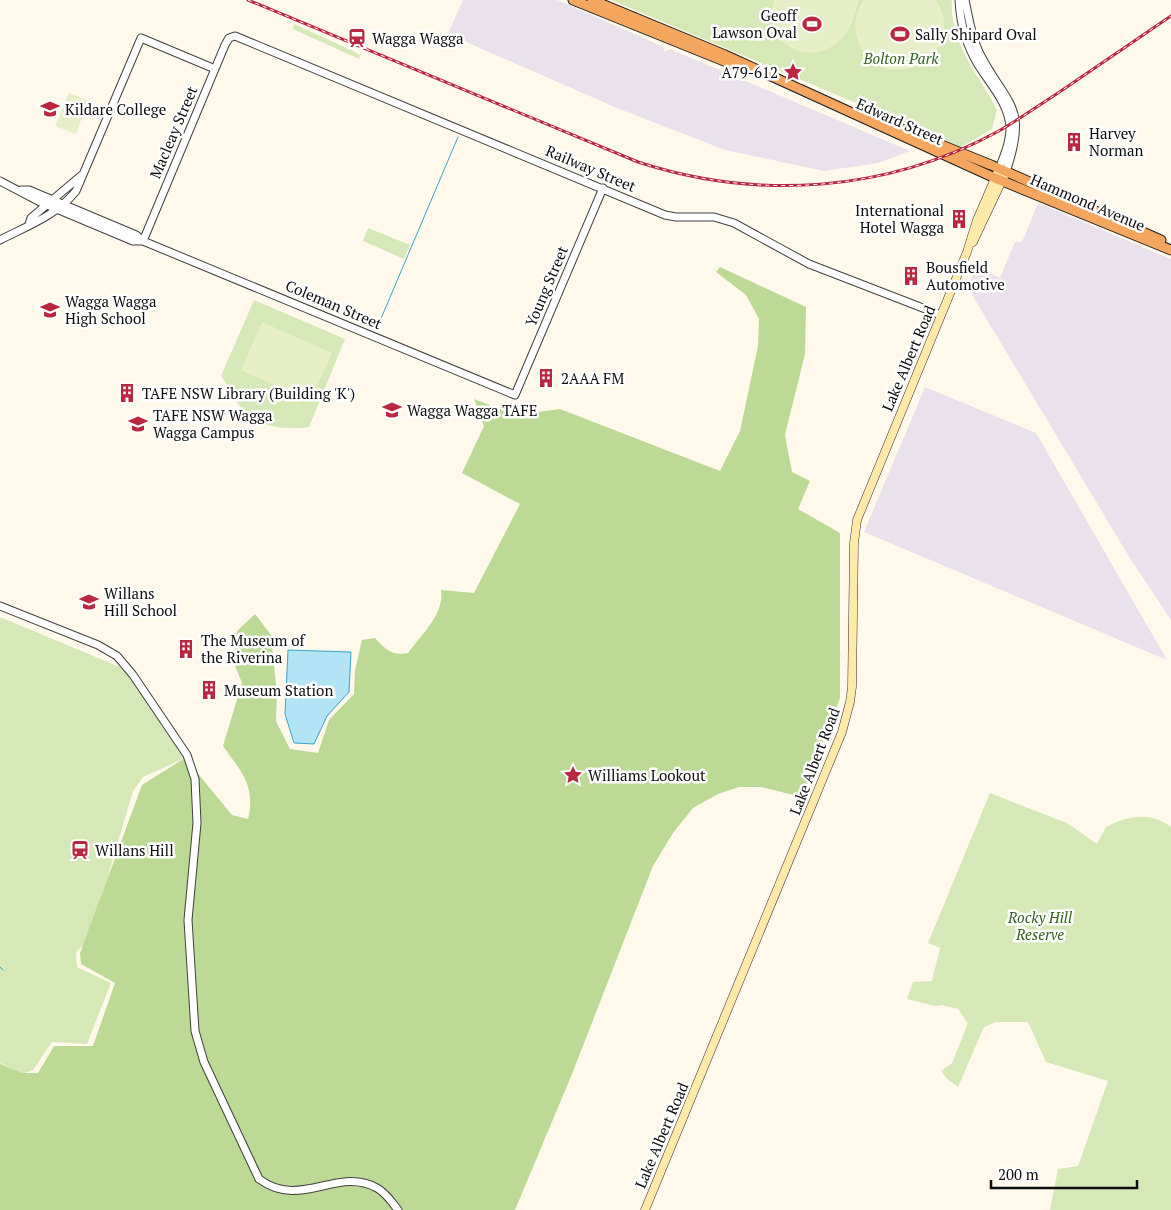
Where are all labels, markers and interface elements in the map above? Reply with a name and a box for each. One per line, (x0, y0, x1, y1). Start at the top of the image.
place label: Geoff Lawson Oval (712, 5, 798, 42)
sports icon: Geoff Lawson Oval (801, 13, 823, 35)
sports icon: Sally Shipard Oval (889, 23, 911, 45)
place label: Sally Shipard Oval (915, 24, 1037, 44)
station icon: Wagga Wagga (346, 27, 368, 49)
place label: Wagga Wagga (372, 28, 464, 48)
park label: Bolton Park (862, 48, 939, 68)
place icon: A79-612 (782, 61, 804, 83)
place label: A79-612 (721, 62, 778, 82)
street label: Macleay Street (145, 82, 202, 181)
street label: Edward Street (853, 93, 947, 149)
school or university icon: Kildare College (39, 98, 61, 120)
place label: Kildare College (65, 99, 166, 119)
place label: Harvey Norman (1089, 123, 1144, 160)
building icon: Harvey Norman (1063, 131, 1085, 153)
street label: Railway Street (543, 140, 639, 196)
street label: Hammond Avenue (1028, 169, 1148, 235)
place label: International Hotel Wagga (855, 200, 944, 237)
building icon: International Hotel Wagga (948, 208, 970, 230)
street label: Young Street (520, 242, 572, 329)
place label: Bousfield Automotive (926, 257, 1005, 294)
building icon: Bousfield Automotive (900, 265, 922, 287)
street label: Coleman Street (283, 275, 386, 333)
place label: Wagga Wagga High School (65, 291, 157, 328)
school or university icon: Wagga Wagga High School (39, 299, 61, 321)
street label: Lake Albert Road (877, 302, 939, 414)
building icon: 2AAA FM (535, 367, 557, 389)
place label: 2AAA FM (561, 368, 624, 388)
building icon: TAFE NSW Library (Building 'K') (116, 382, 138, 404)
place label: TAFE NSW Library (Building 'K') (142, 383, 355, 403)
school or university icon: Wagga Wagga TAFE (381, 399, 403, 421)
place label: Wagga Wagga TAFE (407, 400, 537, 420)
place label: TAFE NSW Wagga Wagga Campus (153, 405, 273, 442)
school or university icon: TAFE NSW Wagga Wagga Campus (127, 413, 149, 435)
place label: Willans Hill School (104, 583, 177, 620)
school or university icon: Willans Hill School (78, 591, 100, 613)
place label: The Museum of the Riverina (201, 630, 305, 667)
building icon: The Museum of the Riverina (175, 638, 197, 660)
building icon: Museum Station (198, 679, 220, 701)
place label: Museum Station (224, 680, 333, 700)
street label: Lake Albert Road (784, 705, 844, 817)
place icon: Williams Lookout (562, 764, 584, 786)
place label: Williams Lookout (588, 765, 706, 785)
station icon: Willans Hill (69, 839, 91, 861)
place label: Willans Hill (95, 840, 174, 860)
park label: Rocky Hill Reserve (1007, 907, 1073, 944)
street label: Lake Albert Road (630, 1079, 692, 1191)
scale bar (991, 1158, 1137, 1190)
text: 200 m (998, 1164, 1039, 1184)

